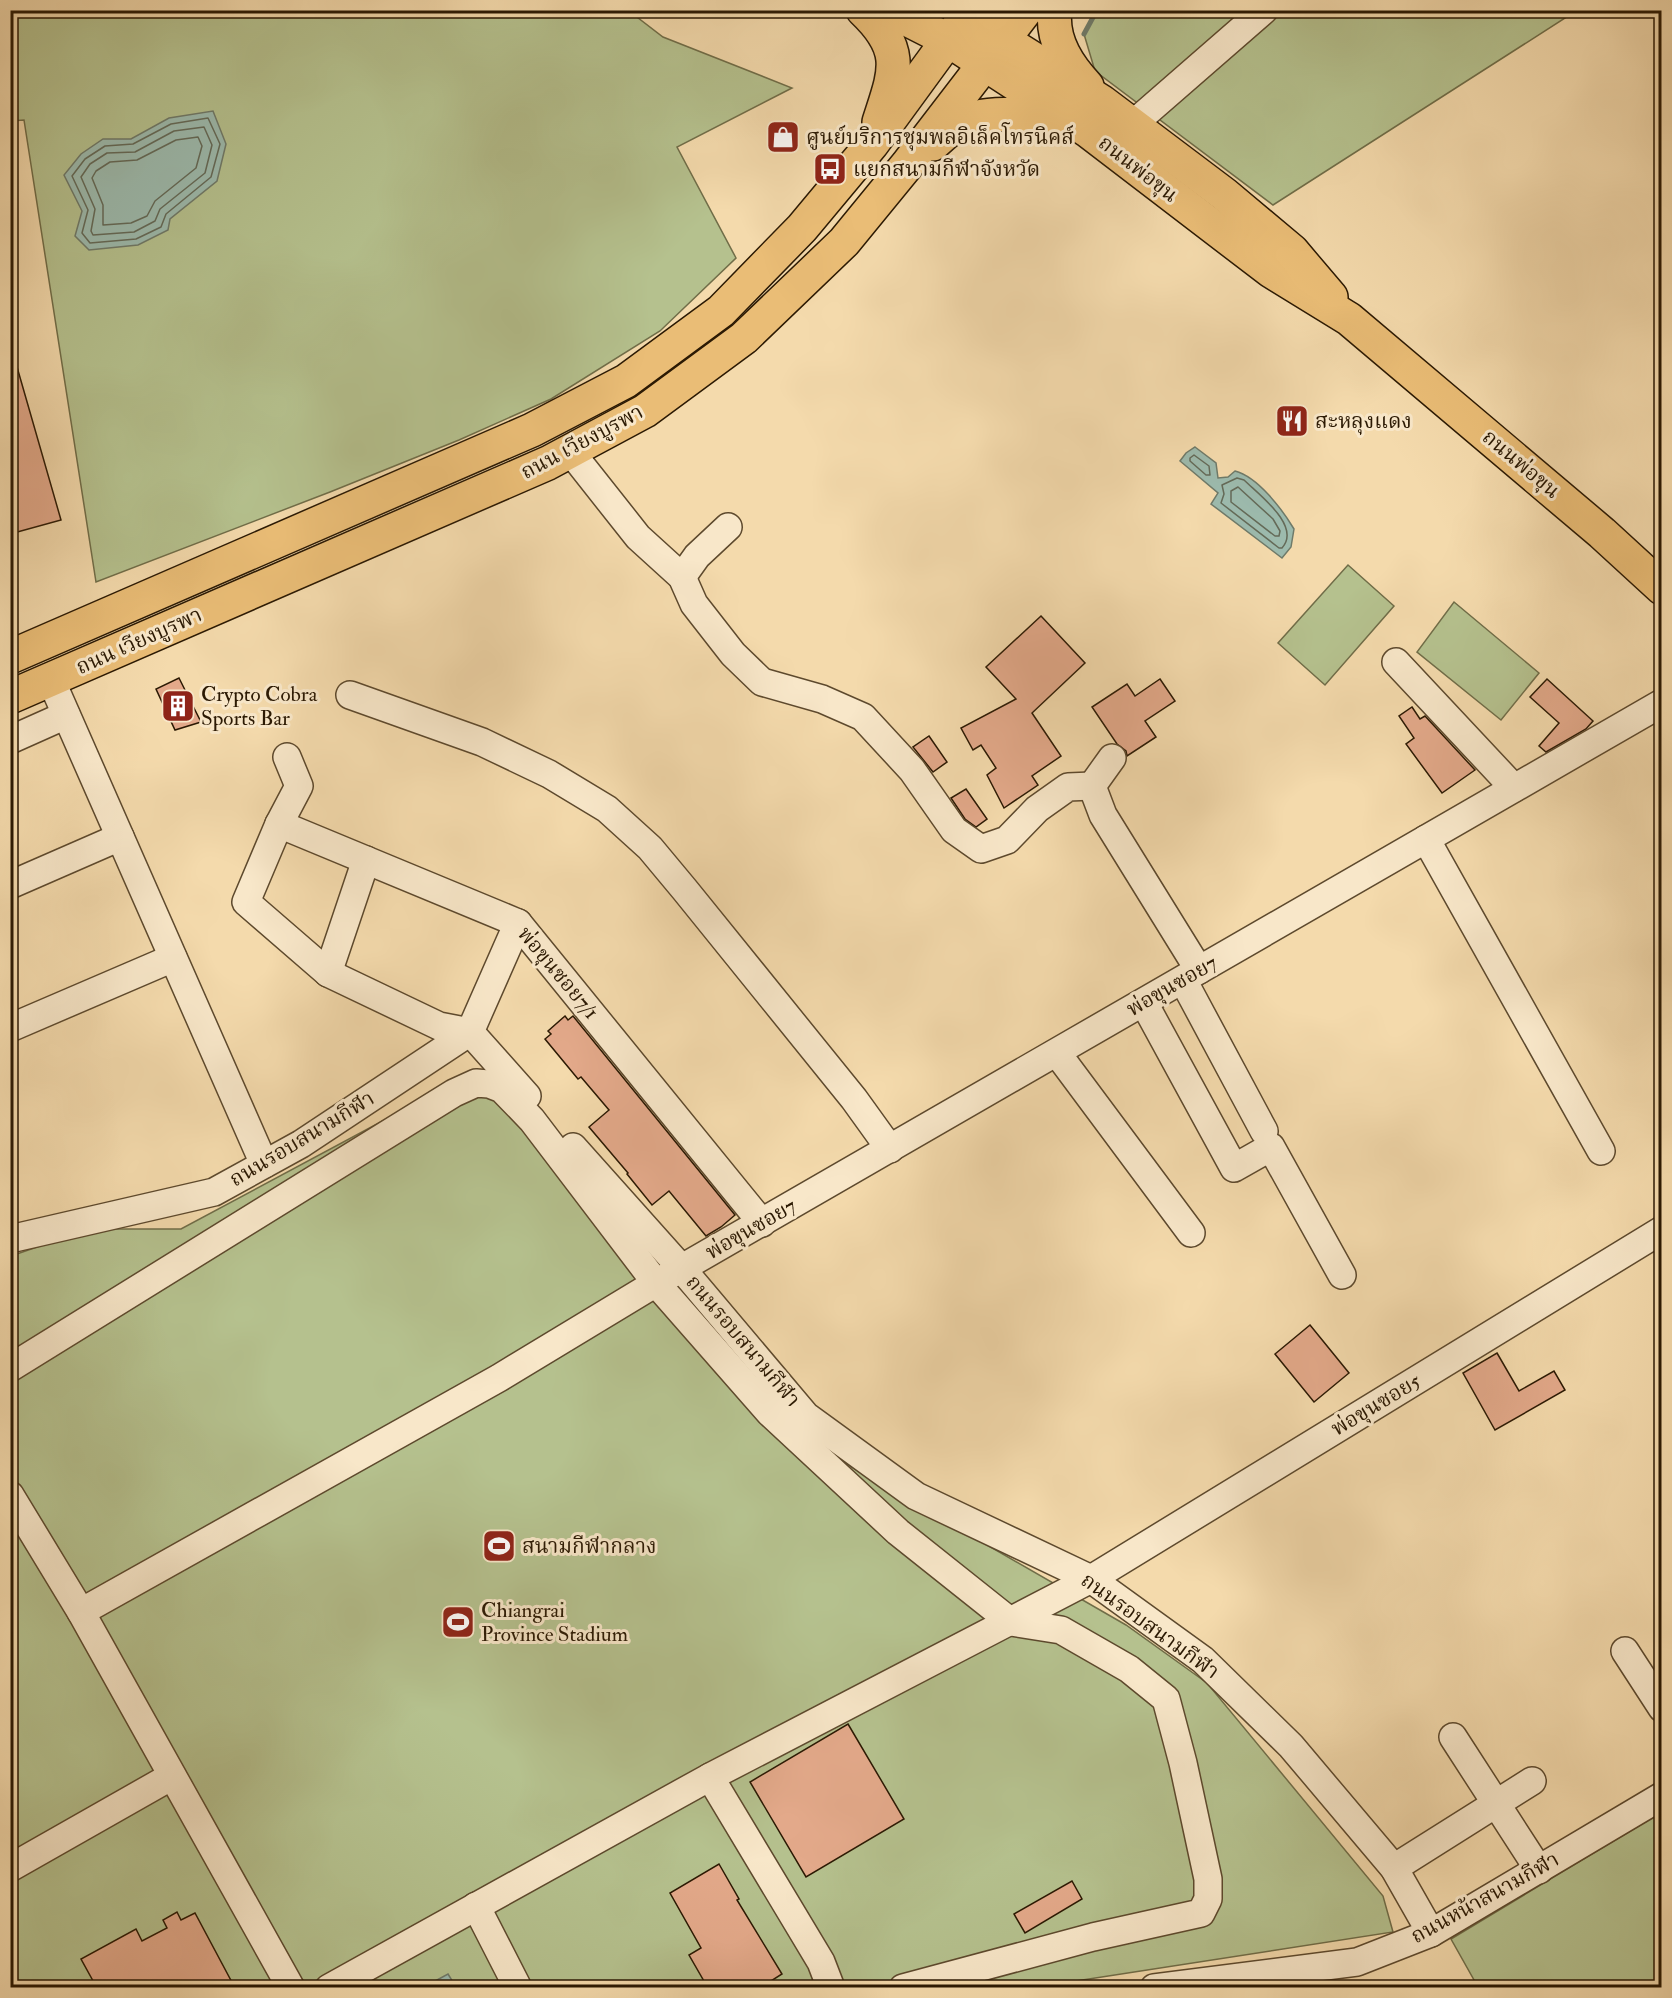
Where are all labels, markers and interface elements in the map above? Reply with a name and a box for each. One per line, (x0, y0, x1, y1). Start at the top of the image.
shop icon: ศูนย์บริการชุมพลอิเล็คโทรนิคส์ (765, 119, 801, 155)
place label: ศูนย์บริการชุมพลอิเล็คโทรนิคส์ (806, 122, 1074, 151)
street label: ถนนพ่อขุน (1093, 130, 1183, 209)
bus stop icon: แยกสนามกีฬาจังหวัด (812, 151, 848, 187)
place label: แยกสนามกีฬาจังหวัด (853, 156, 1040, 183)
street label: ถนน เวียงบูรพา (516, 398, 648, 486)
restaurant icon: สะหลุงแดง (1274, 403, 1310, 439)
place label: สะหลุงแดง (1315, 408, 1412, 435)
street label: ถนนพ่อขุน (1476, 424, 1566, 505)
street label: ถนน เวียงบูรพา (72, 601, 206, 681)
place label: Crypto Cobra Sports Bar (201, 681, 318, 732)
building icon: Crypto Cobra Sports Bar (160, 688, 196, 724)
street label: พ่อขุนซอย7/1 (511, 921, 605, 1025)
street label: พ่อขุนซอย7 (1122, 949, 1222, 1023)
street label: ถนนรอบสนามกีฬา (224, 1085, 380, 1193)
street label: พ่อขุนซอย7 (701, 1192, 801, 1266)
street label: ถนนรอบสนามกีฬา (680, 1269, 806, 1413)
street label: พ่อขุนซอย5 (1326, 1367, 1426, 1442)
sports icon: สนามกีฬากลาง (481, 1528, 517, 1564)
place label: สนามกีฬากลาง (522, 1533, 657, 1560)
street label: ถนนรอบสนามกีฬา (1075, 1567, 1225, 1685)
place label: Chiangrai Province Stadium (481, 1597, 628, 1648)
sports icon: Chiangrai Province Stadium (440, 1604, 476, 1640)
street label: ถนนหน้าสนามกีฬา (1406, 1846, 1564, 1950)

